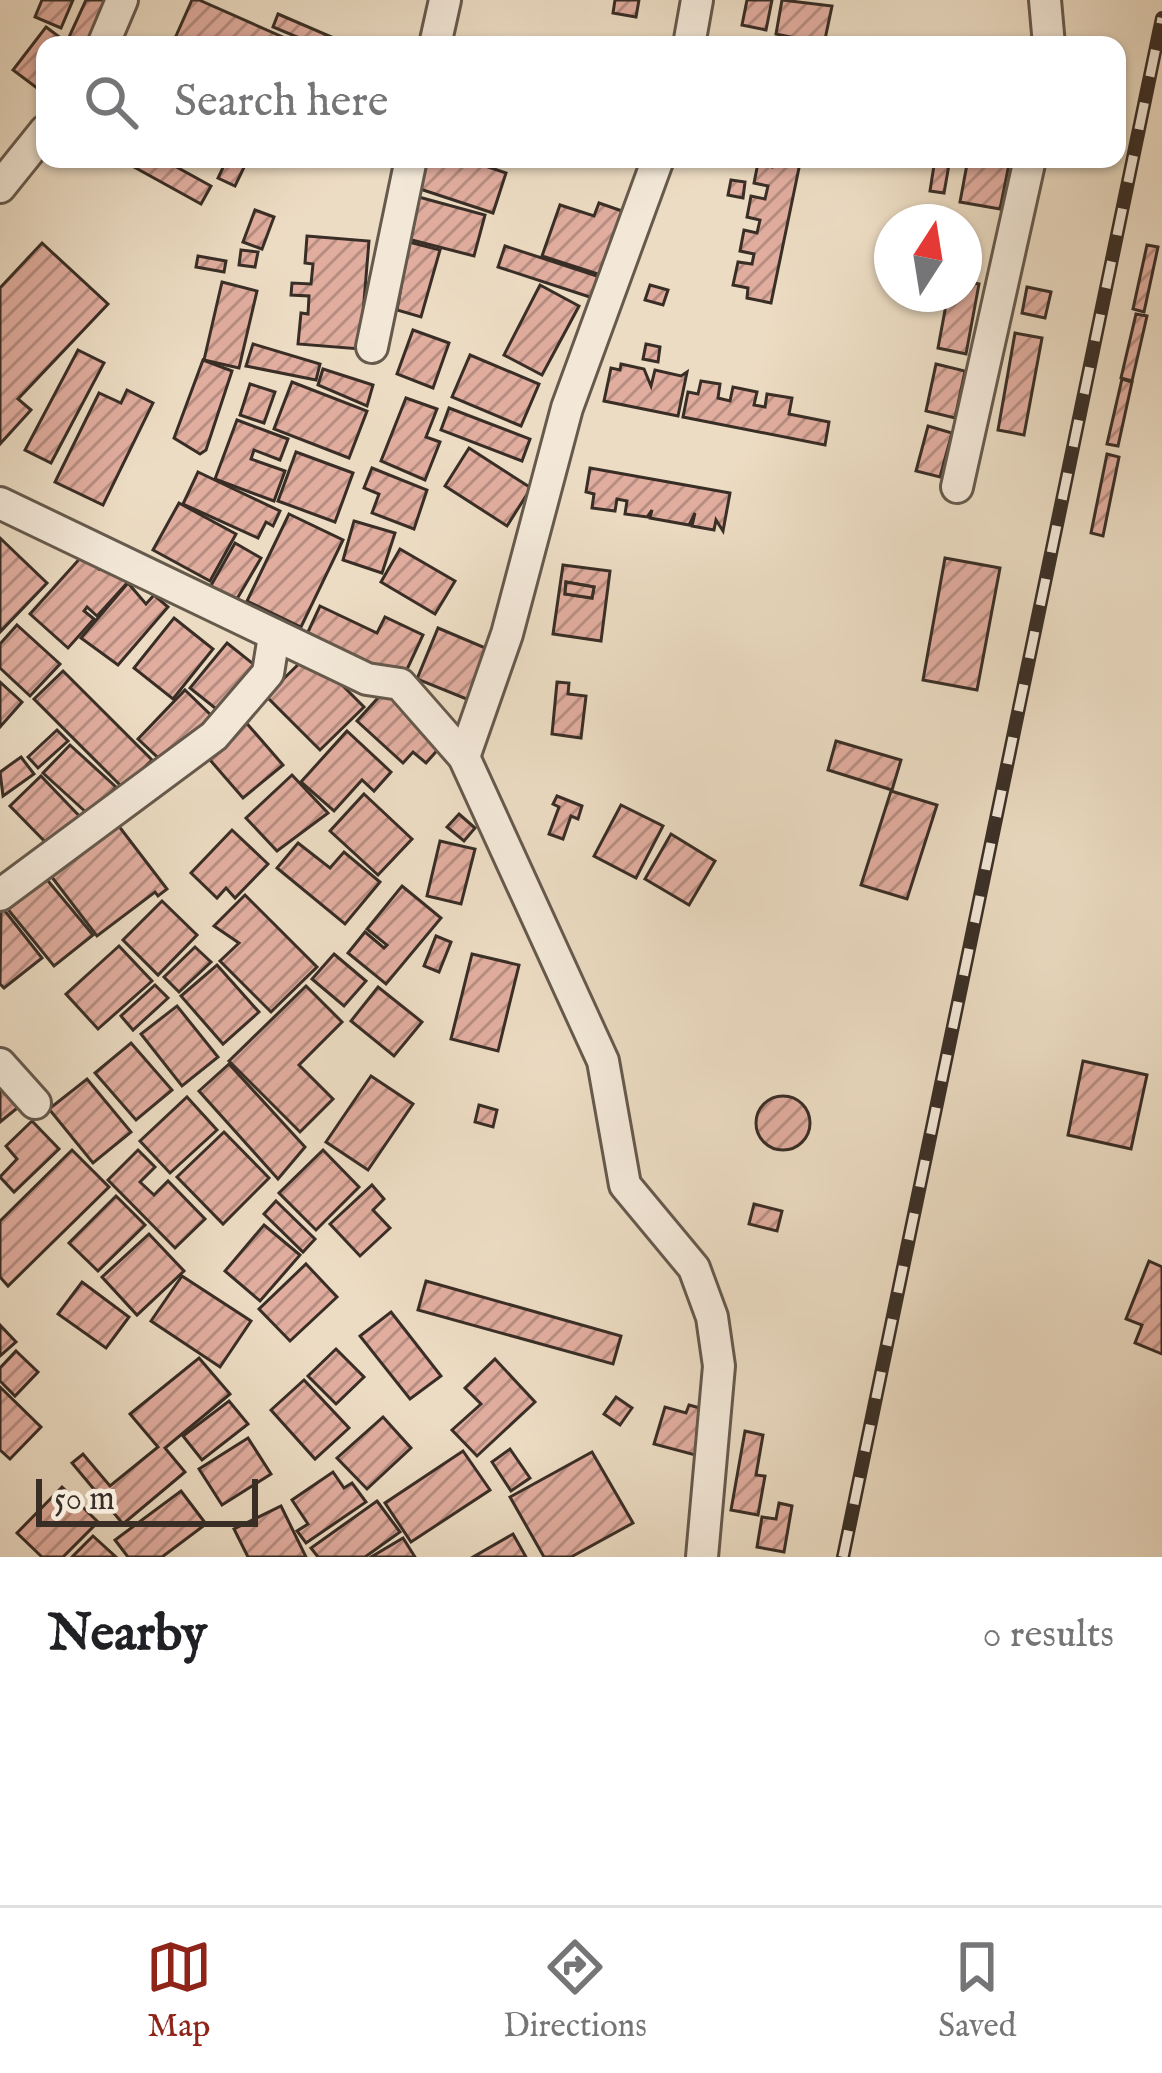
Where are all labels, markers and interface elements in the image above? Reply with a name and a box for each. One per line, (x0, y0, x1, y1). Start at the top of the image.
search box (36, 36, 1126, 168)
icon: search (78, 69, 144, 135)
text: Search here (174, 74, 388, 131)
north arrow (874, 204, 982, 312)
scale bar (36, 1473, 258, 1526)
text: 50 m (54, 1479, 115, 1521)
text: Nearby (48, 1603, 207, 1668)
text: 0 results (982, 1611, 1114, 1660)
tab: Map (146, 1934, 212, 2048)
tab: Directions (503, 1934, 647, 2048)
tab: Saved (938, 1934, 1016, 2048)

